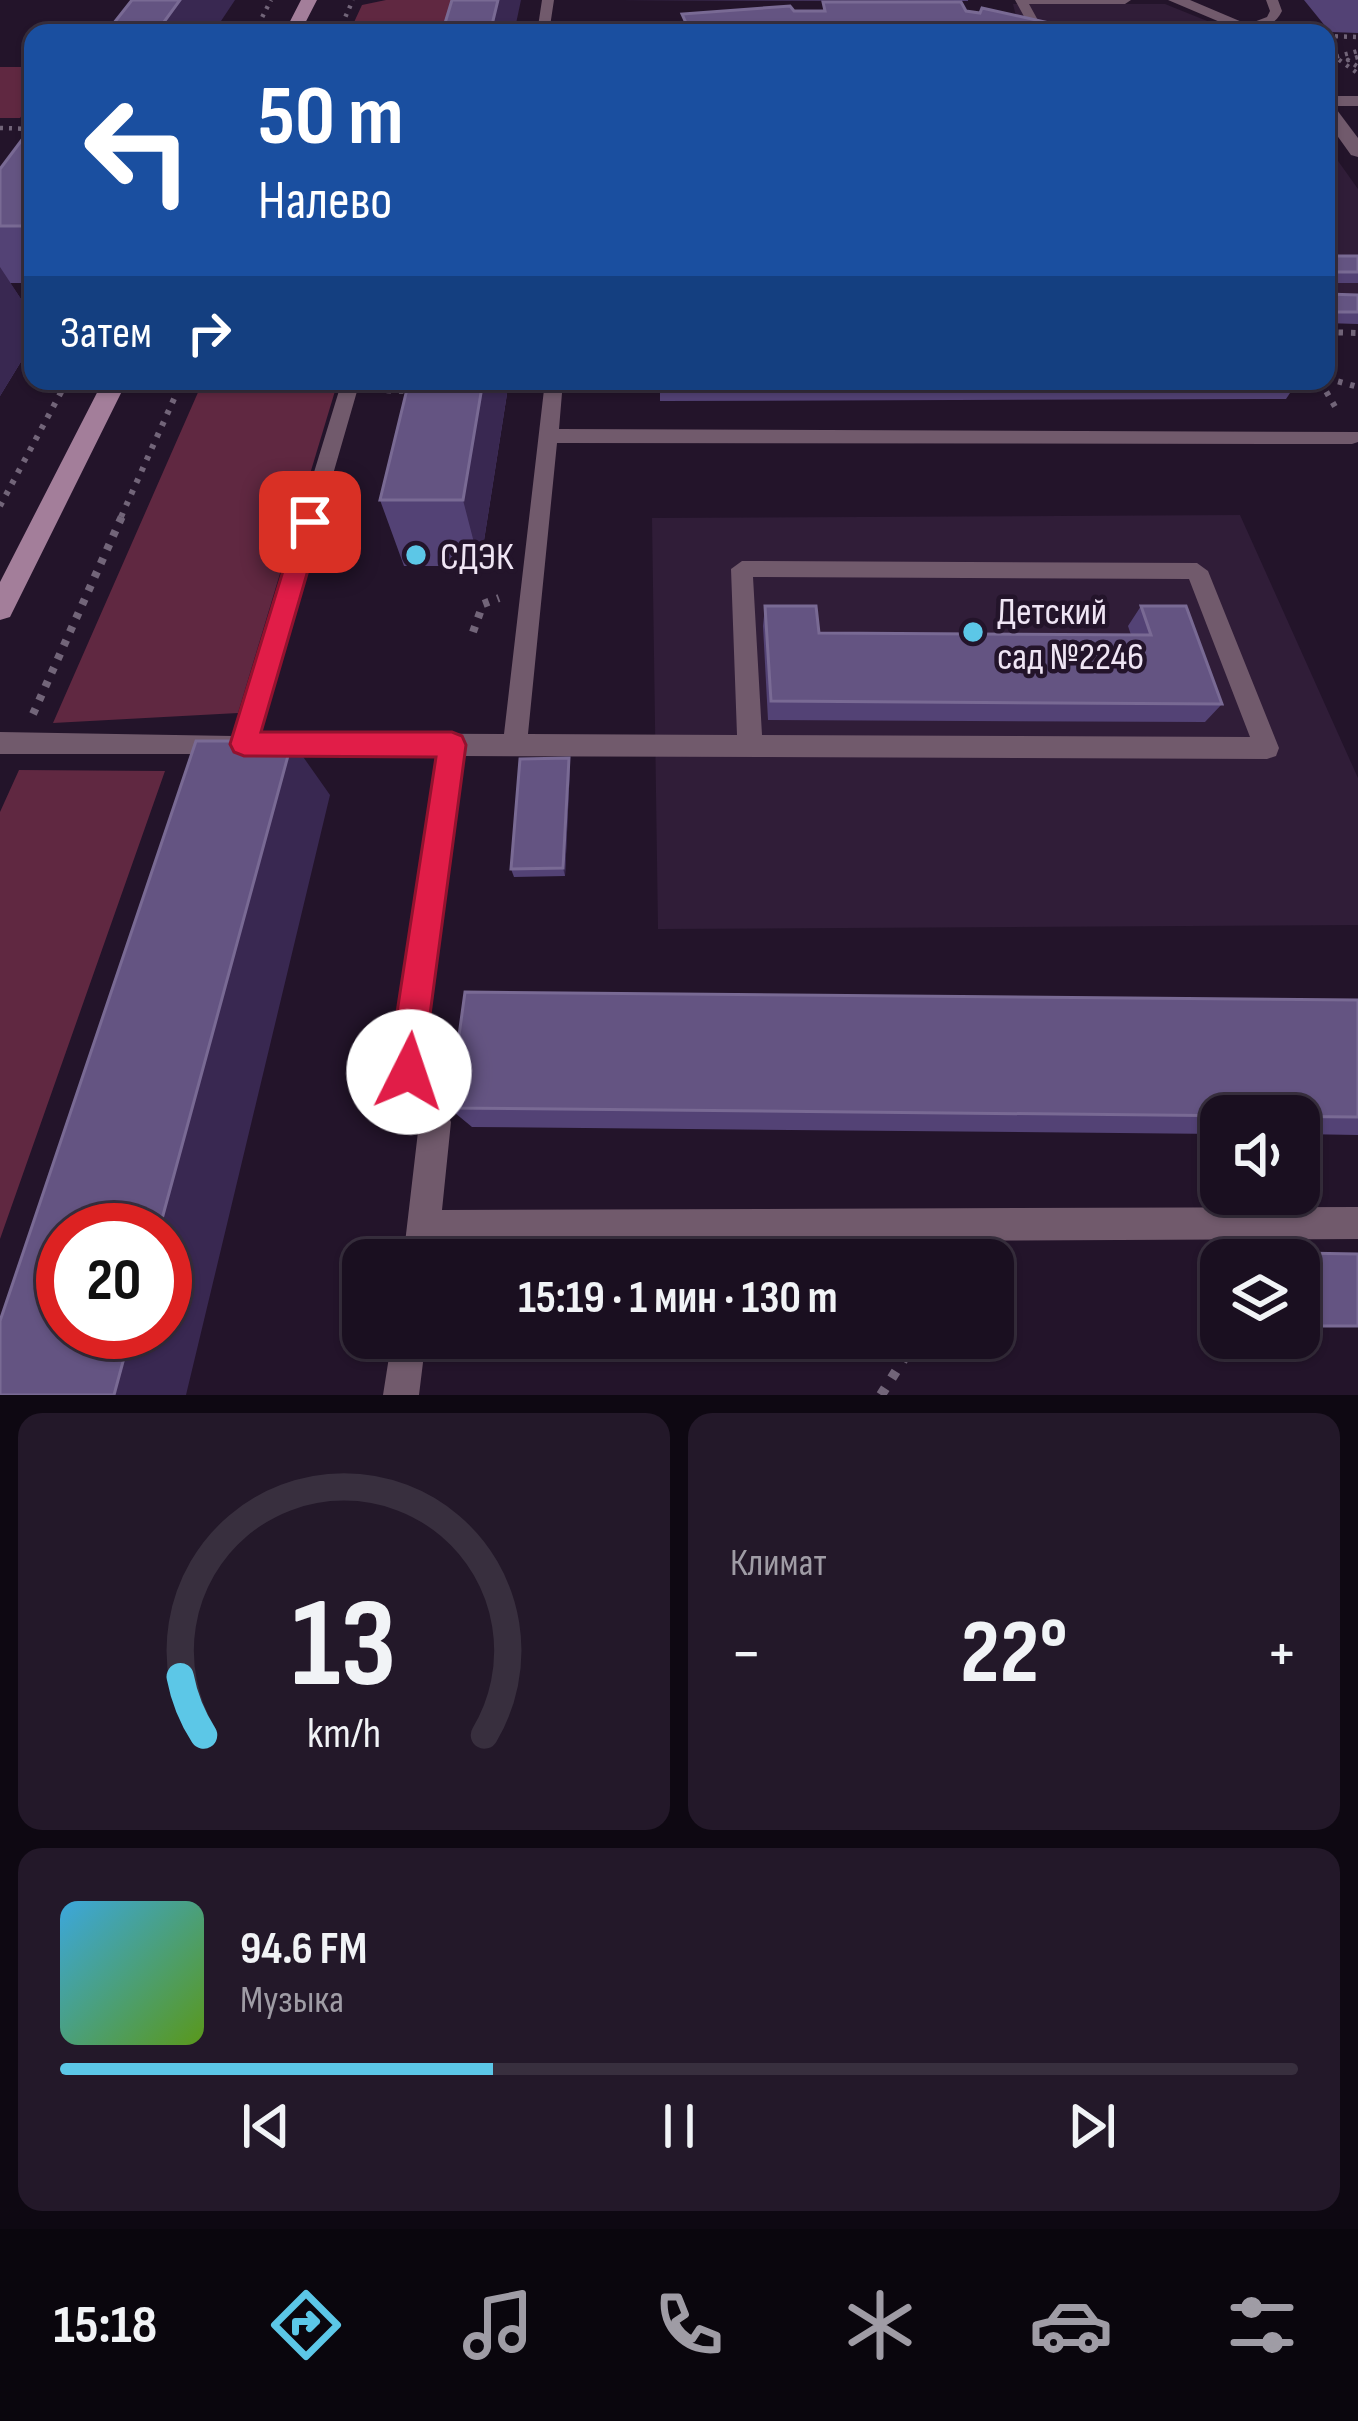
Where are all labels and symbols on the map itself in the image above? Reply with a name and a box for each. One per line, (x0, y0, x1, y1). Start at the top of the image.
pin (259, 471, 361, 573)
place label: СДЭК (440, 534, 514, 581)
marker: СДЭК (403, 542, 429, 568)
place label: Детский сад №2246 (997, 589, 1144, 681)
marker: Детский сад №2246 (960, 619, 986, 645)
position arrow (346, 1009, 472, 1135)
speed limit sign: 20 (36, 1203, 192, 1359)

